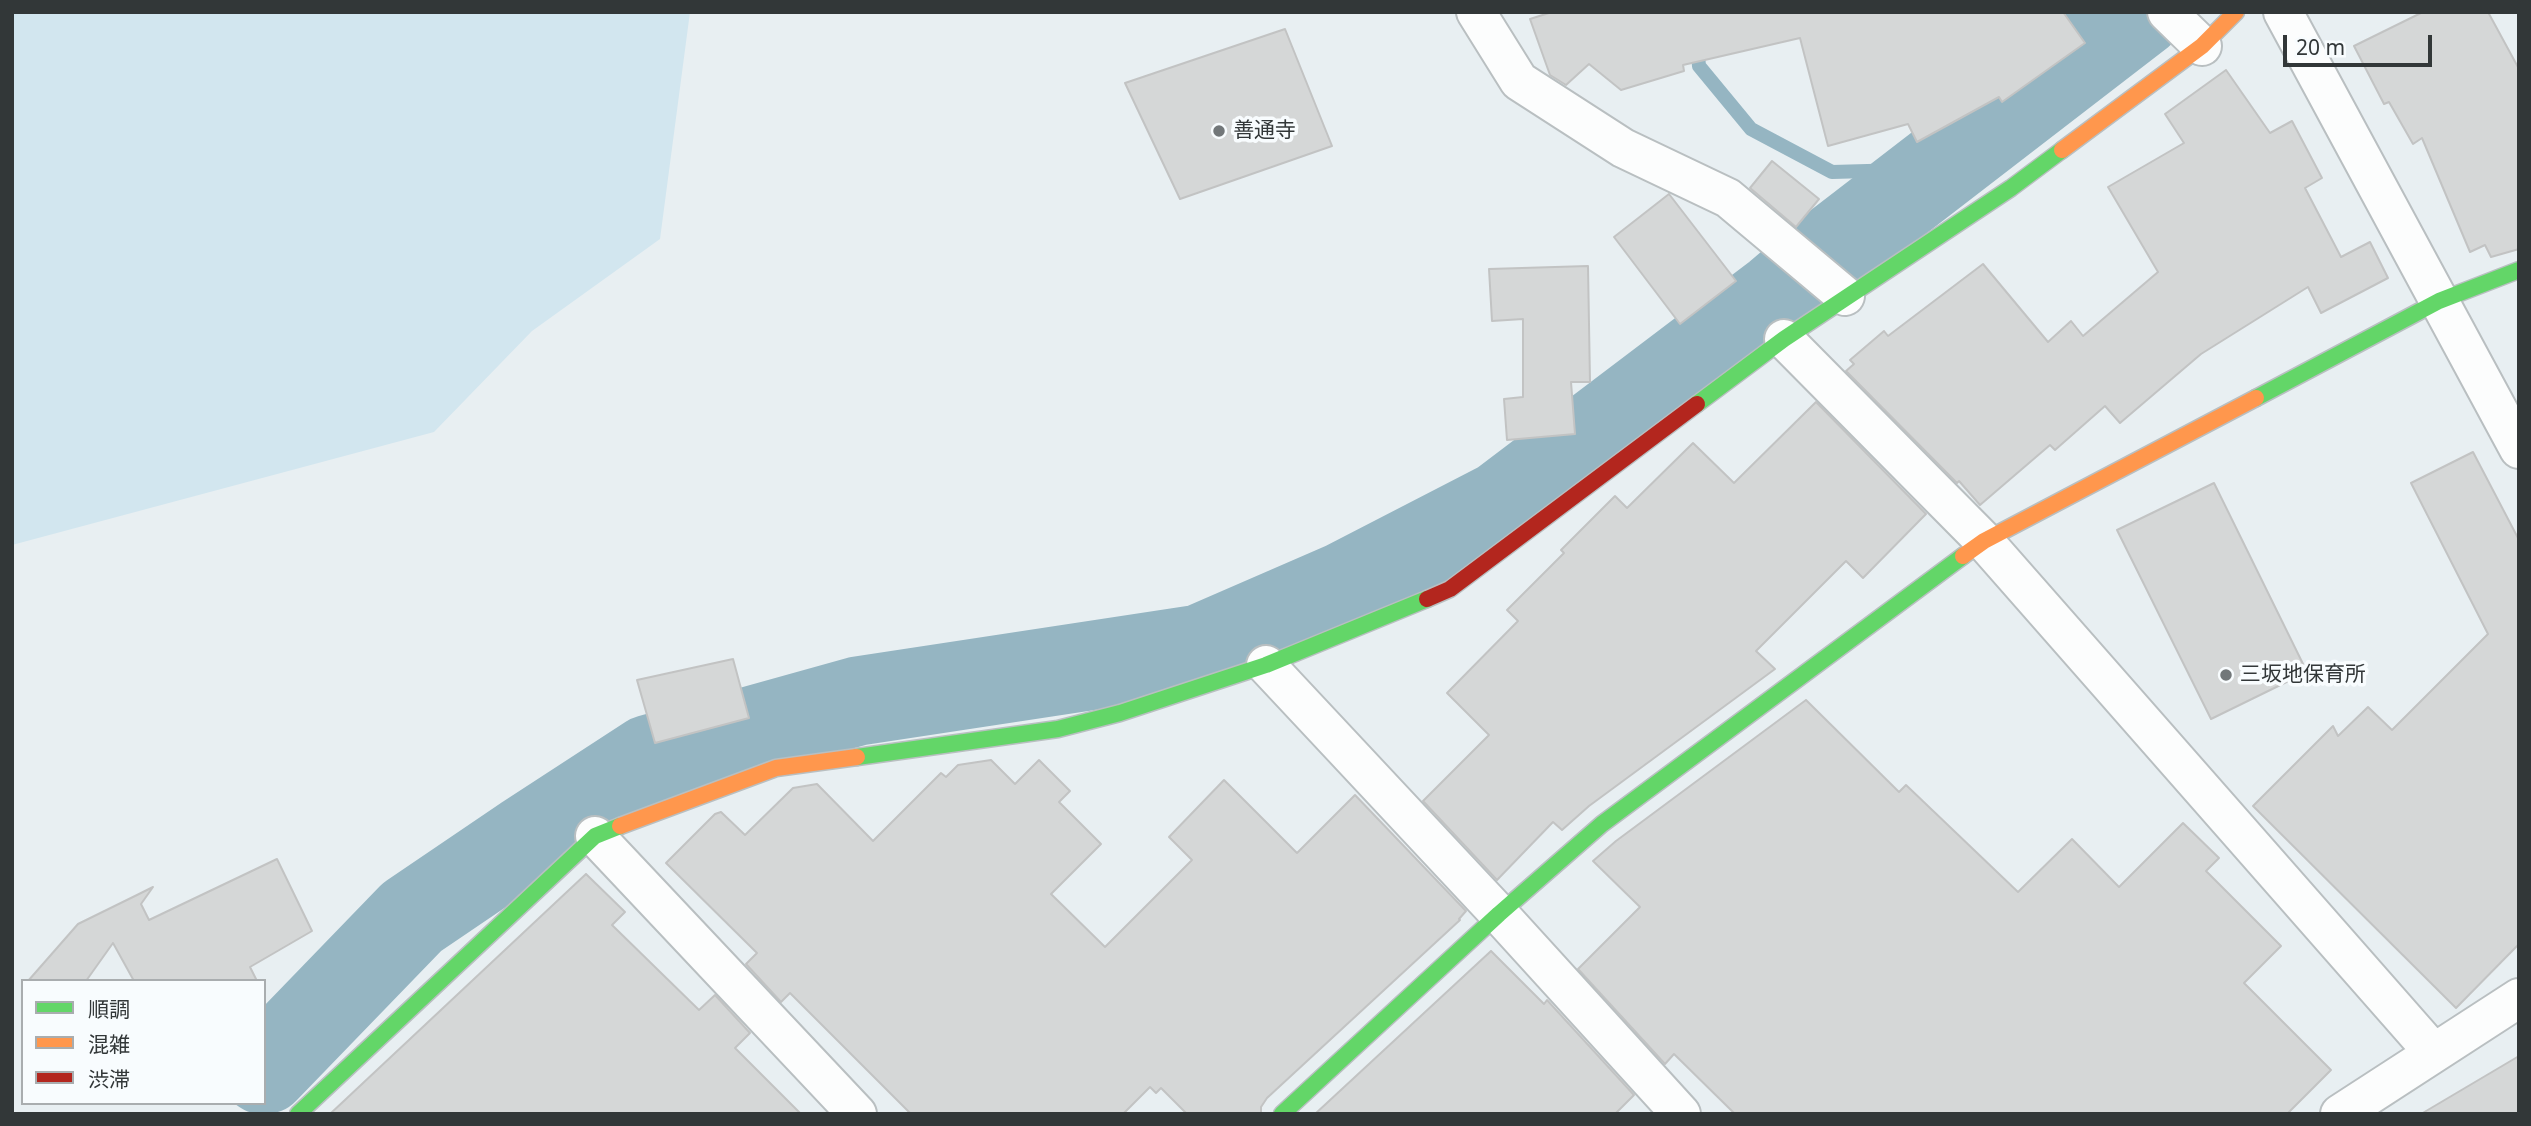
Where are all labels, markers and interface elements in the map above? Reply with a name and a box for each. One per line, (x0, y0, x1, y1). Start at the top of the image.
scale bar (2286, 21, 2435, 65)
text: 20 m (2296, 33, 2345, 61)
place label: 善通寺 (1233, 118, 1296, 144)
marker: 善通寺 (1211, 123, 1227, 139)
place label: 三坂地保育所 (2240, 662, 2366, 688)
marker: 三坂地保育所 (2218, 667, 2234, 683)
legend (21, 979, 266, 1105)
text: 順調 (88, 995, 130, 1023)
text: 混雑 (88, 1030, 130, 1058)
text: 渋滞 (88, 1065, 130, 1093)

